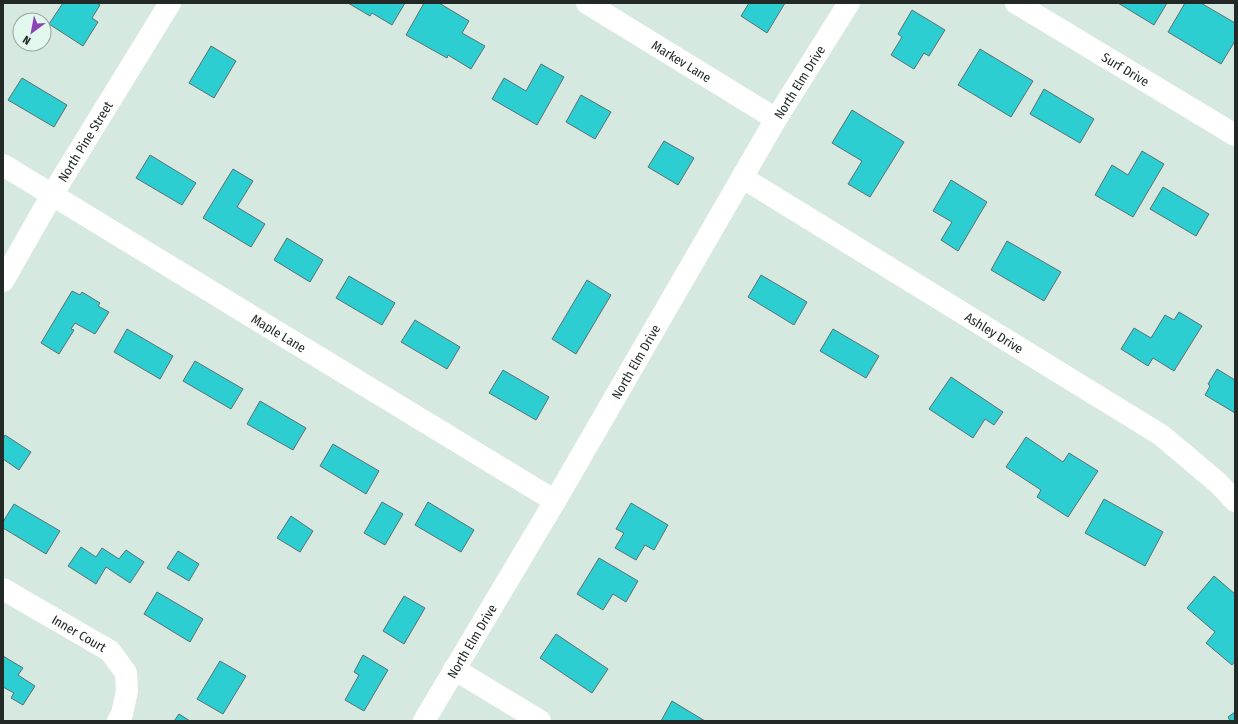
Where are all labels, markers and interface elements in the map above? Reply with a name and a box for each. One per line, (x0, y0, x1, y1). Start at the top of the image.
north arrow (12, 12, 52, 52)
text: N (21, 33, 33, 47)
street label: Markev Lane (649, 37, 714, 85)
street label: North Elm Drive (771, 43, 828, 121)
street label: Surf Drive (1099, 49, 1152, 89)
street label: North Pine Street (55, 98, 116, 184)
street label: Ashley Drive (962, 309, 1026, 356)
street label: Maple Lane (249, 311, 309, 355)
street label: North Elm Drive (608, 322, 663, 402)
street label: North Elm Drive (444, 601, 499, 681)
street label: Inner Court (49, 612, 109, 655)

